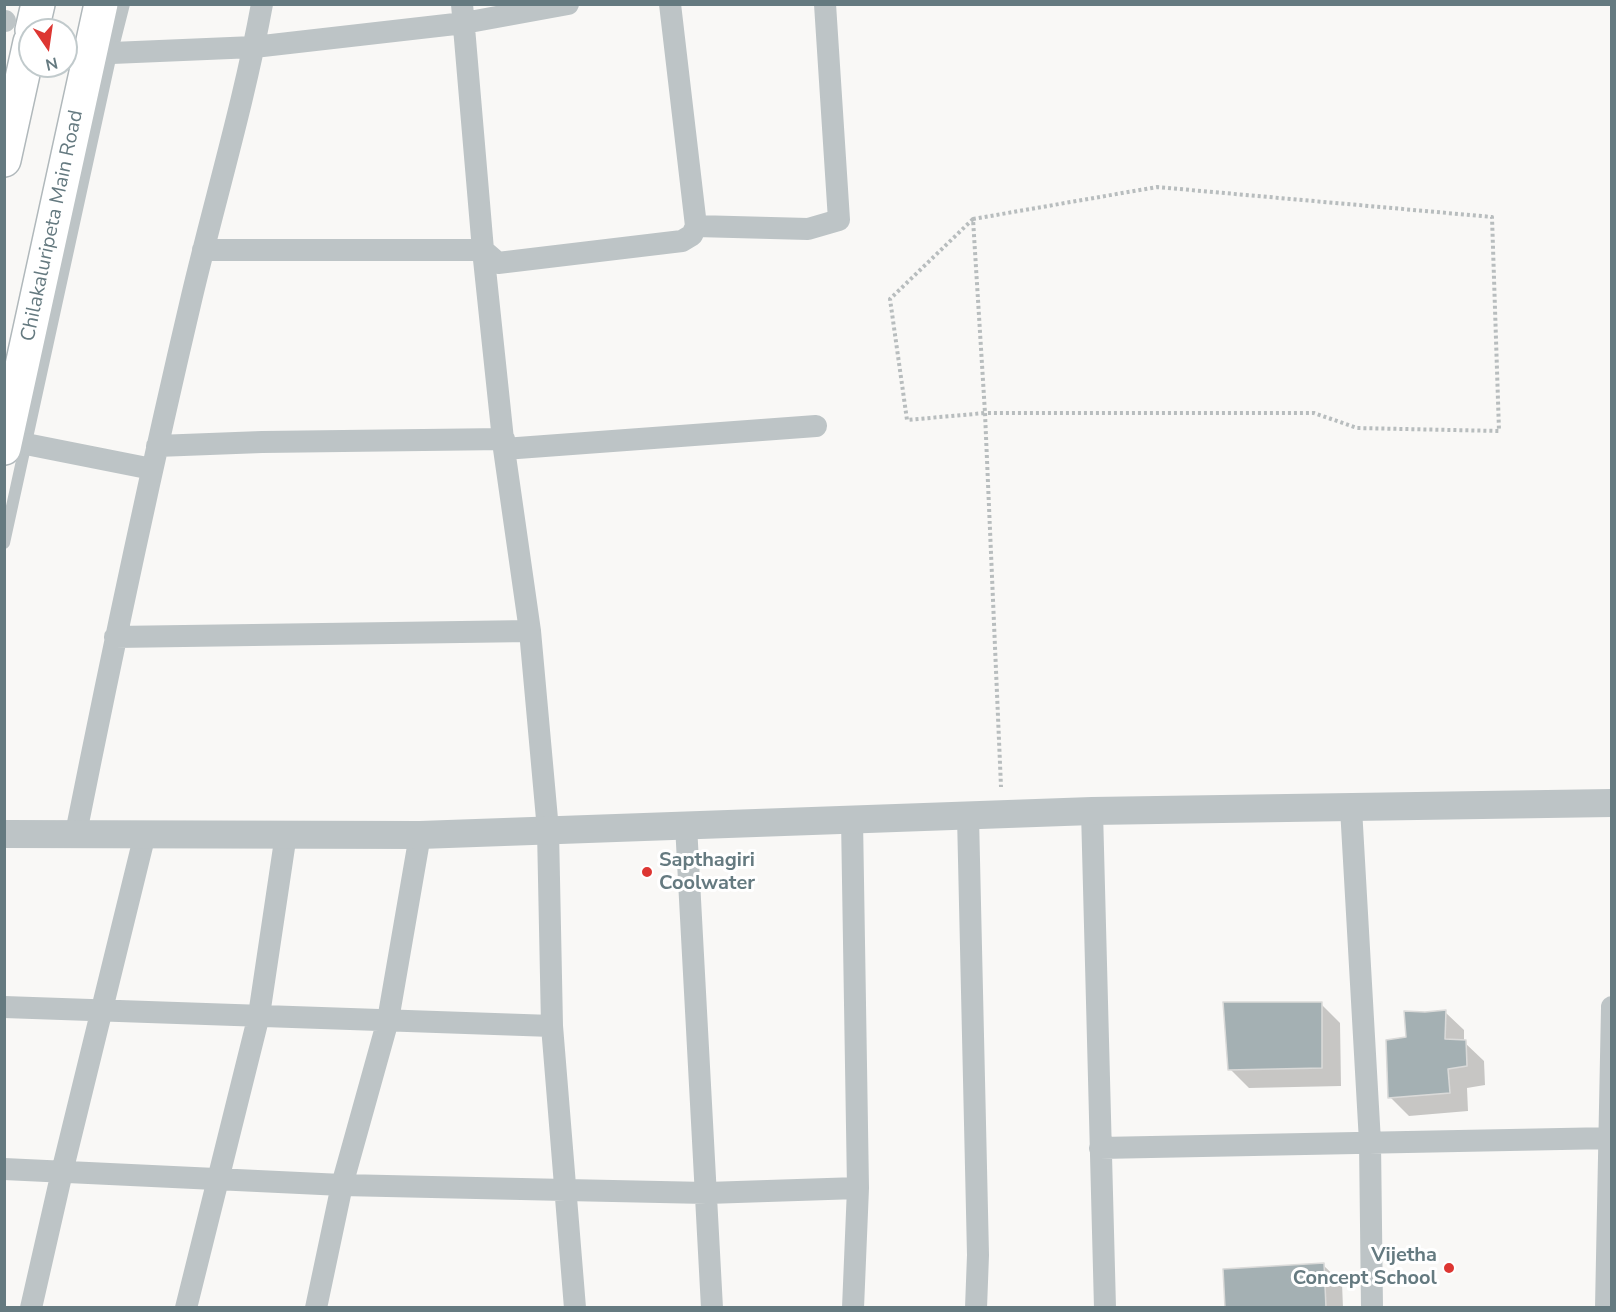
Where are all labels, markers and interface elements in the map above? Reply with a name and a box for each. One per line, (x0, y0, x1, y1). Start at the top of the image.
north arrow (18, 18, 78, 78)
text: N (43, 52, 60, 76)
street label: Chilakaluripeta Main Road (17, 108, 89, 344)
place label: Sapthagiri Coolwater (659, 849, 755, 896)
marker: Sapthagiri Coolwater (640, 865, 654, 879)
place label: Vijetha Concept School (1293, 1244, 1437, 1291)
marker: Vijetha Concept School (1442, 1261, 1456, 1275)

